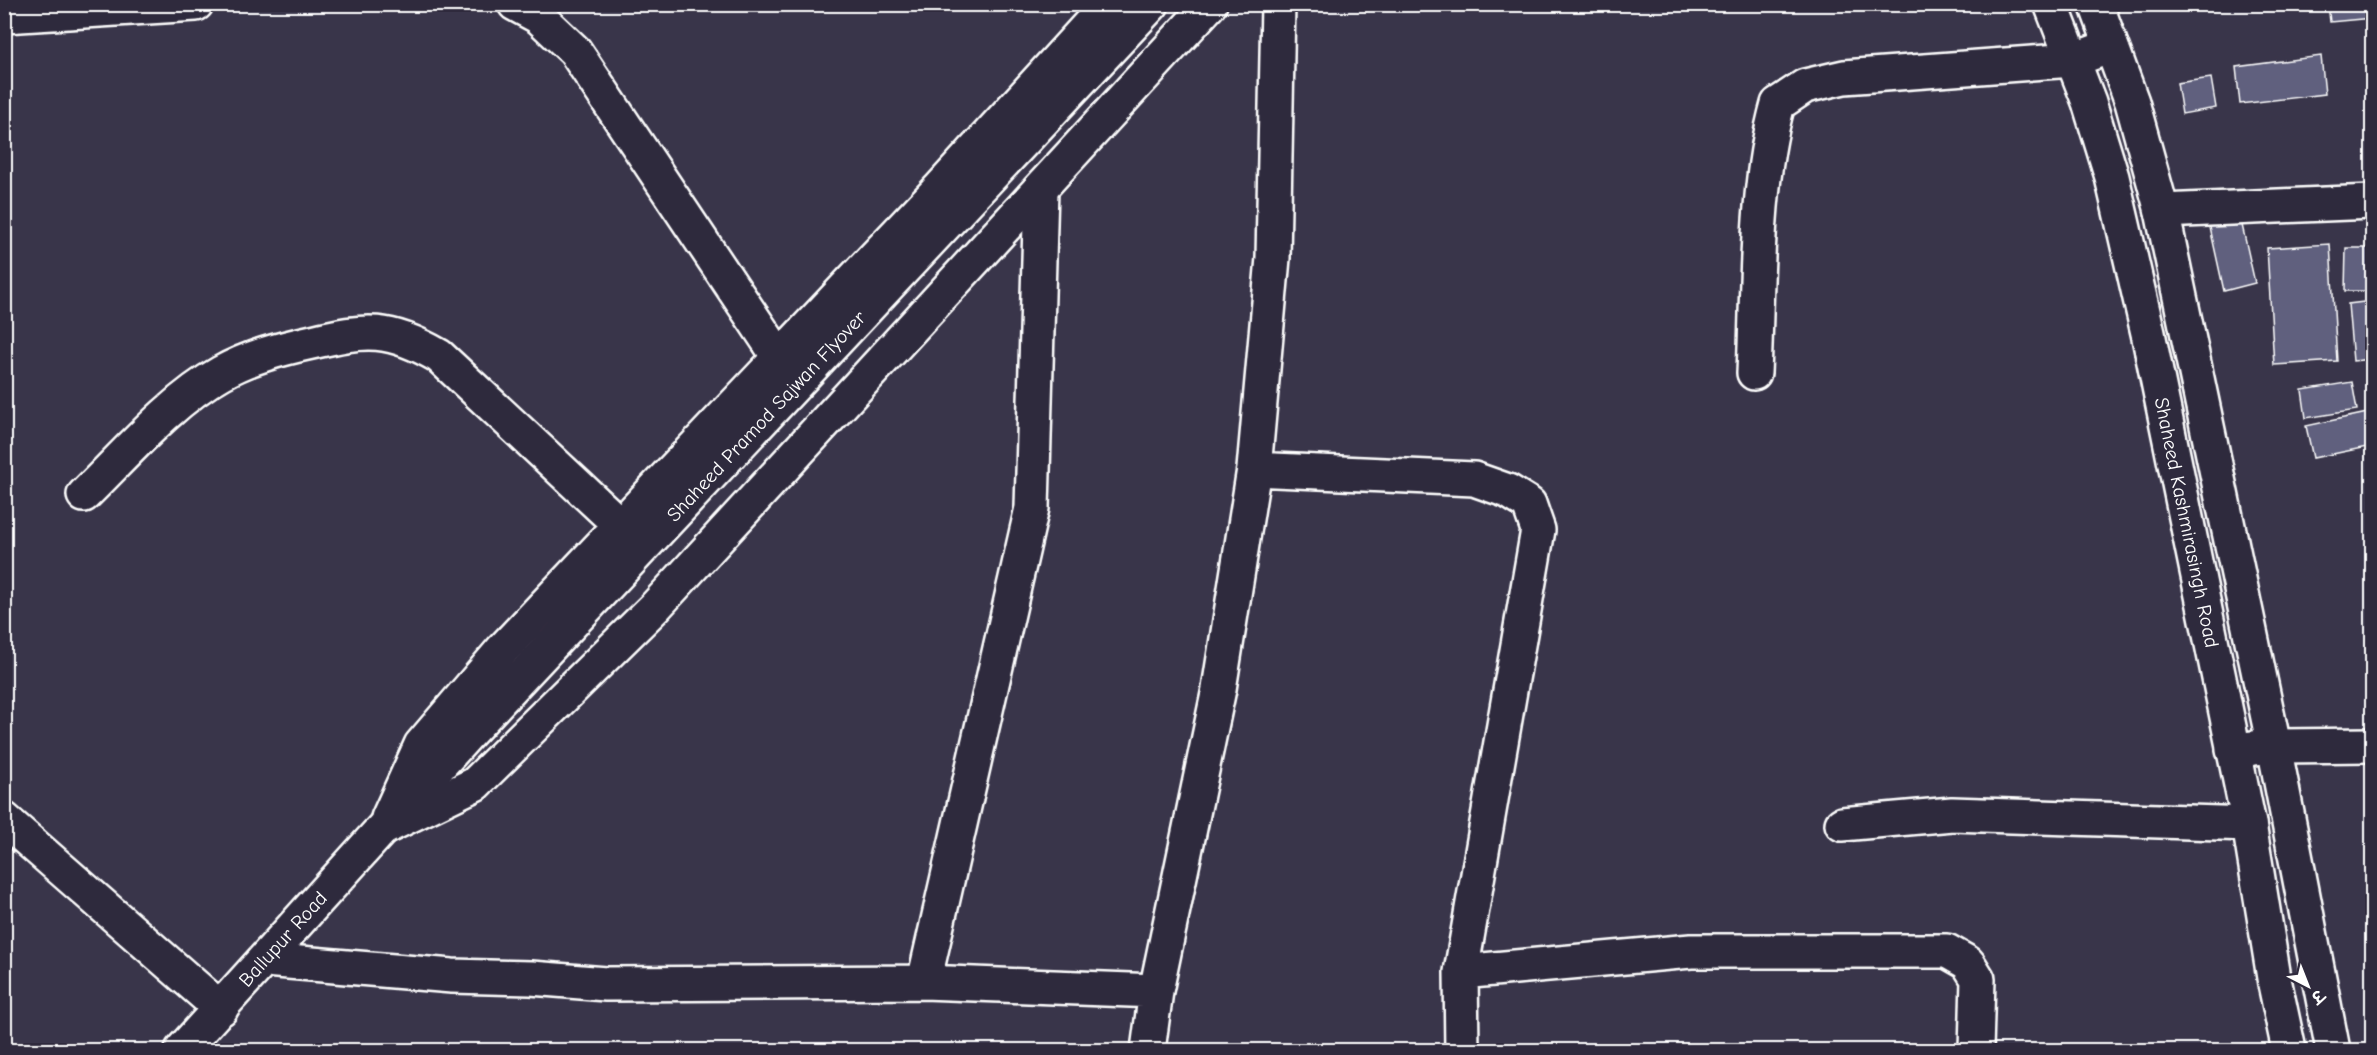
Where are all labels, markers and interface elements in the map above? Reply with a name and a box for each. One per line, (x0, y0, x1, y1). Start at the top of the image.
street label: Shaheed Pramod Sajwan Flyover (662, 306, 871, 526)
street label: Shaheed Kashmirasingh Road (2150, 395, 2223, 650)
street label: Ballupur Road (234, 887, 332, 991)
north arrow (2278, 956, 2338, 1016)
text: उ (2306, 985, 2329, 1008)

